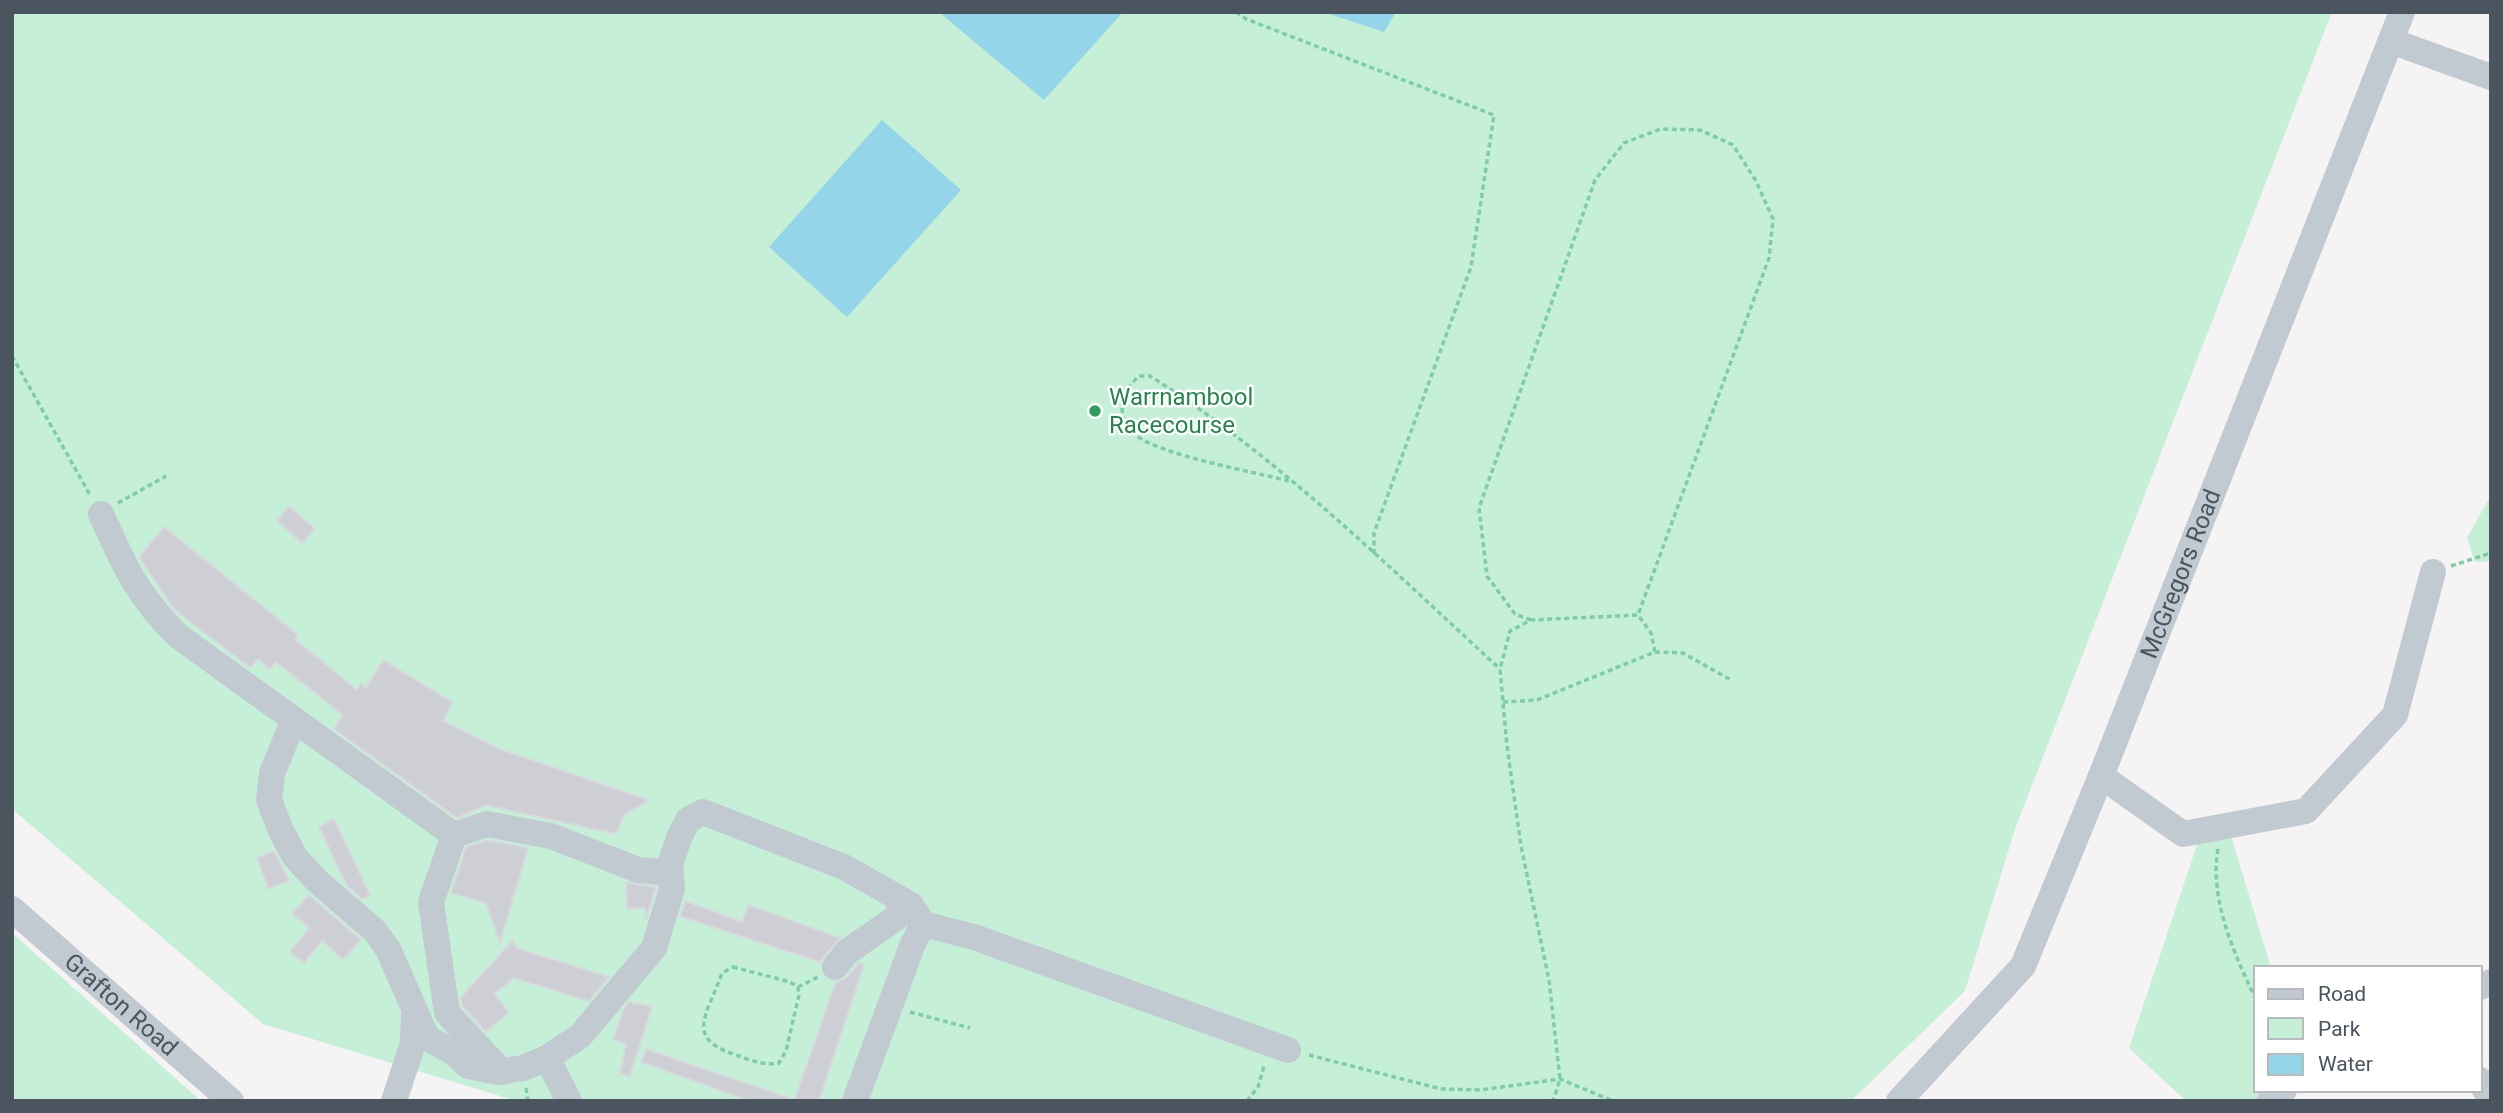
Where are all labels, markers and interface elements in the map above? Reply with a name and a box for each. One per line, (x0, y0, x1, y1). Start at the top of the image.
place label: Warrnambool Racecourse (1109, 383, 1253, 439)
marker: Warrnambool Racecourse (1087, 403, 1103, 419)
street label: McGregors Road (2135, 485, 2227, 662)
street label: Grafton Road (59, 948, 183, 1062)
legend (2254, 966, 2482, 1092)
text: Road (2318, 982, 2366, 1006)
text: Park (2318, 1017, 2361, 1041)
text: Water (2318, 1052, 2373, 1076)

